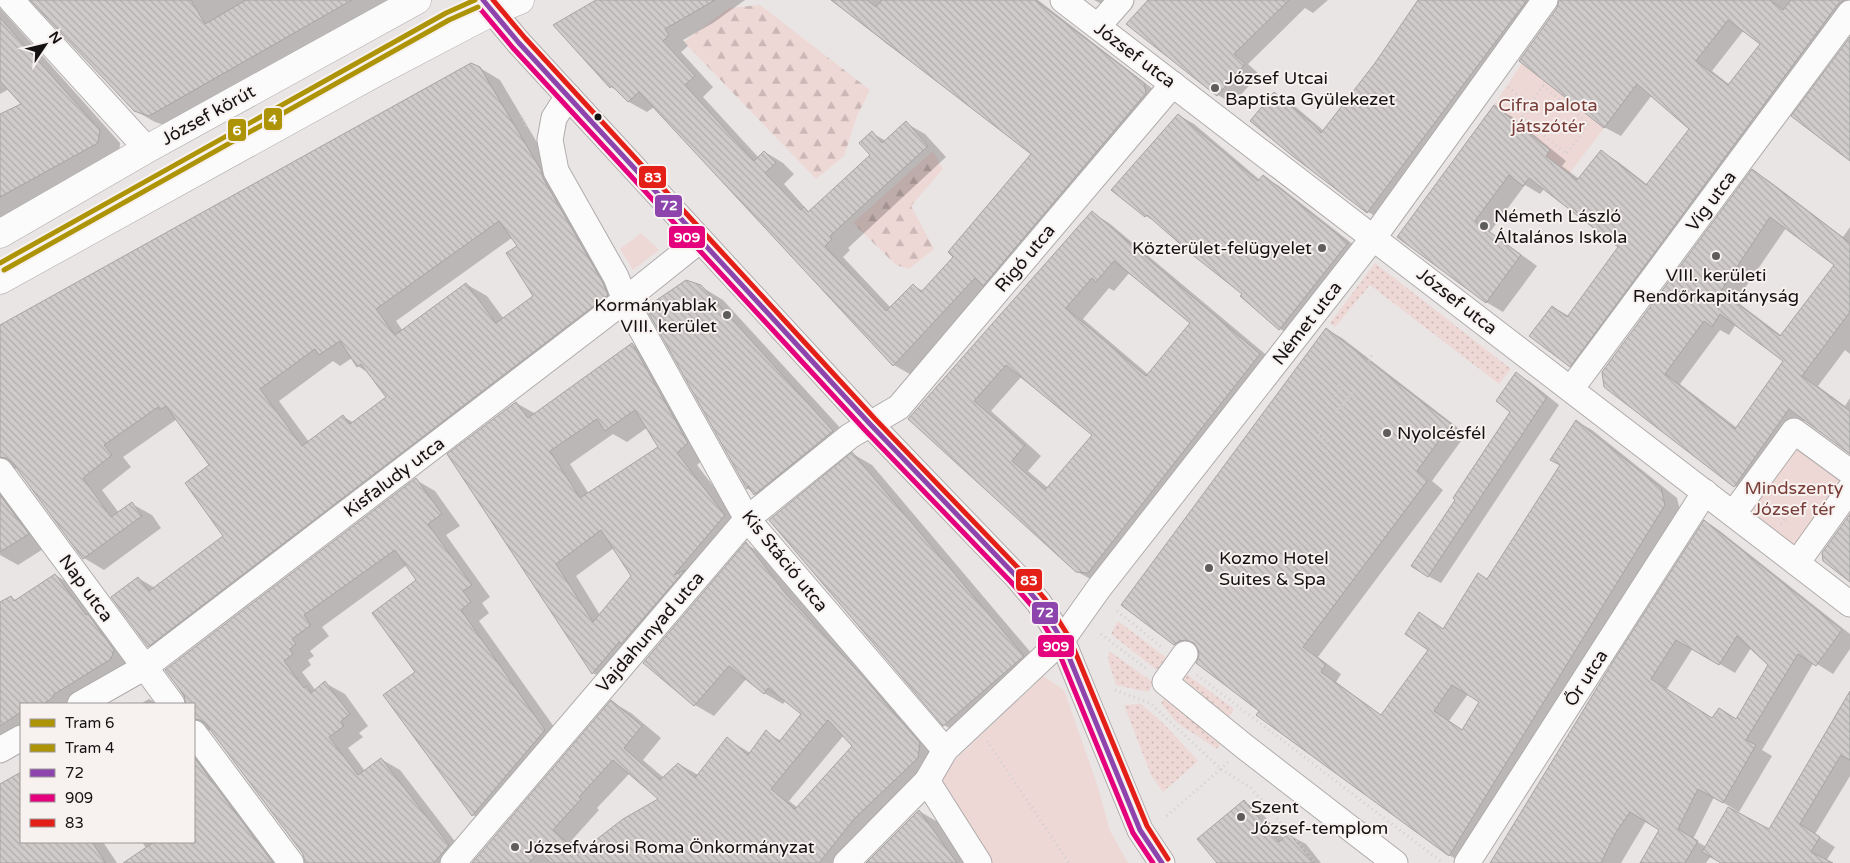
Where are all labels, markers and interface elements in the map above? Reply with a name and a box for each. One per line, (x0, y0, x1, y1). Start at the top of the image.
street label: József utca (1090, 17, 1180, 93)
north arrow (20, 20, 70, 70)
text: N (45, 28, 65, 47)
place label: József Utcai Baptista Gyülekezet (1225, 67, 1395, 110)
street label: József körút (157, 80, 259, 150)
marker: József Utcai Baptista Gyülekezet (1209, 82, 1221, 94)
park label: Cifra palota játszótér (1498, 94, 1598, 137)
line badge: 4 (263, 107, 283, 131)
text: 4 (269, 111, 278, 128)
unlabelled marker (593, 112, 603, 122)
line badge: 6 (227, 118, 247, 142)
text: 6 (233, 122, 242, 139)
line badge: 83 (638, 165, 667, 189)
street label: Víg utca (1681, 166, 1741, 236)
text: 83 (644, 169, 662, 186)
line badge: 72 (654, 194, 683, 218)
text: 72 (660, 197, 678, 214)
place label: Németh László Általános Iskola (1494, 205, 1627, 248)
street label: Rigó utca (990, 220, 1060, 296)
marker: Németh László Általános Iskola (1478, 220, 1490, 232)
line badge: 909 (668, 225, 706, 249)
text: 909 (674, 229, 700, 246)
place label: Közterület-felügyelet (1132, 237, 1312, 259)
marker: Közterület-felügyelet (1316, 242, 1328, 254)
marker: VIII. kerületi Rendőrkapitányság (1710, 250, 1722, 262)
street label: József utca (1412, 263, 1502, 339)
place label: VIII. kerületi Rendőrkapitányság (1633, 264, 1799, 307)
street label: Német utca (1268, 277, 1346, 369)
place label: Kormányablak VIII. kerület (594, 294, 717, 337)
marker: Kormányablak VIII. kerület (721, 309, 733, 321)
place label: Nyolcésfél (1397, 422, 1486, 444)
marker: Nyolcésfél (1381, 427, 1393, 439)
street label: Kisfaludy utca (339, 432, 449, 522)
park label: Mindszenty József tér (1745, 477, 1844, 520)
street label: Kis Stáció utca (737, 506, 833, 616)
place label: Kozmo Hotel Suites & Spa (1219, 547, 1329, 590)
street label: Nap utca (54, 550, 118, 626)
marker: Kozmo Hotel Suites & Spa (1203, 562, 1215, 574)
street label: Vajdahunyad utca (591, 567, 709, 697)
line badge: 83 (1015, 568, 1043, 592)
text: 83 (1020, 572, 1038, 589)
line badge: 72 (1031, 601, 1059, 625)
text: 72 (1036, 604, 1054, 621)
line badge: 909 (1037, 634, 1075, 658)
text: 909 (1043, 638, 1069, 655)
street label: Őr utca (1559, 645, 1613, 711)
legend (20, 703, 195, 843)
text: Tram 6 (65, 714, 115, 732)
text: Tram 4 (65, 739, 115, 757)
text: 72 (65, 764, 84, 782)
text: 909 (65, 789, 93, 807)
place label: Szent József-templom (1251, 796, 1388, 839)
marker: Szent József-templom (1235, 811, 1247, 823)
text: 83 (65, 814, 84, 832)
place label: Józsefvárosi Roma Önkormányzat (525, 836, 815, 858)
marker: Józsefvárosi Roma Önkormányzat (509, 841, 521, 853)

